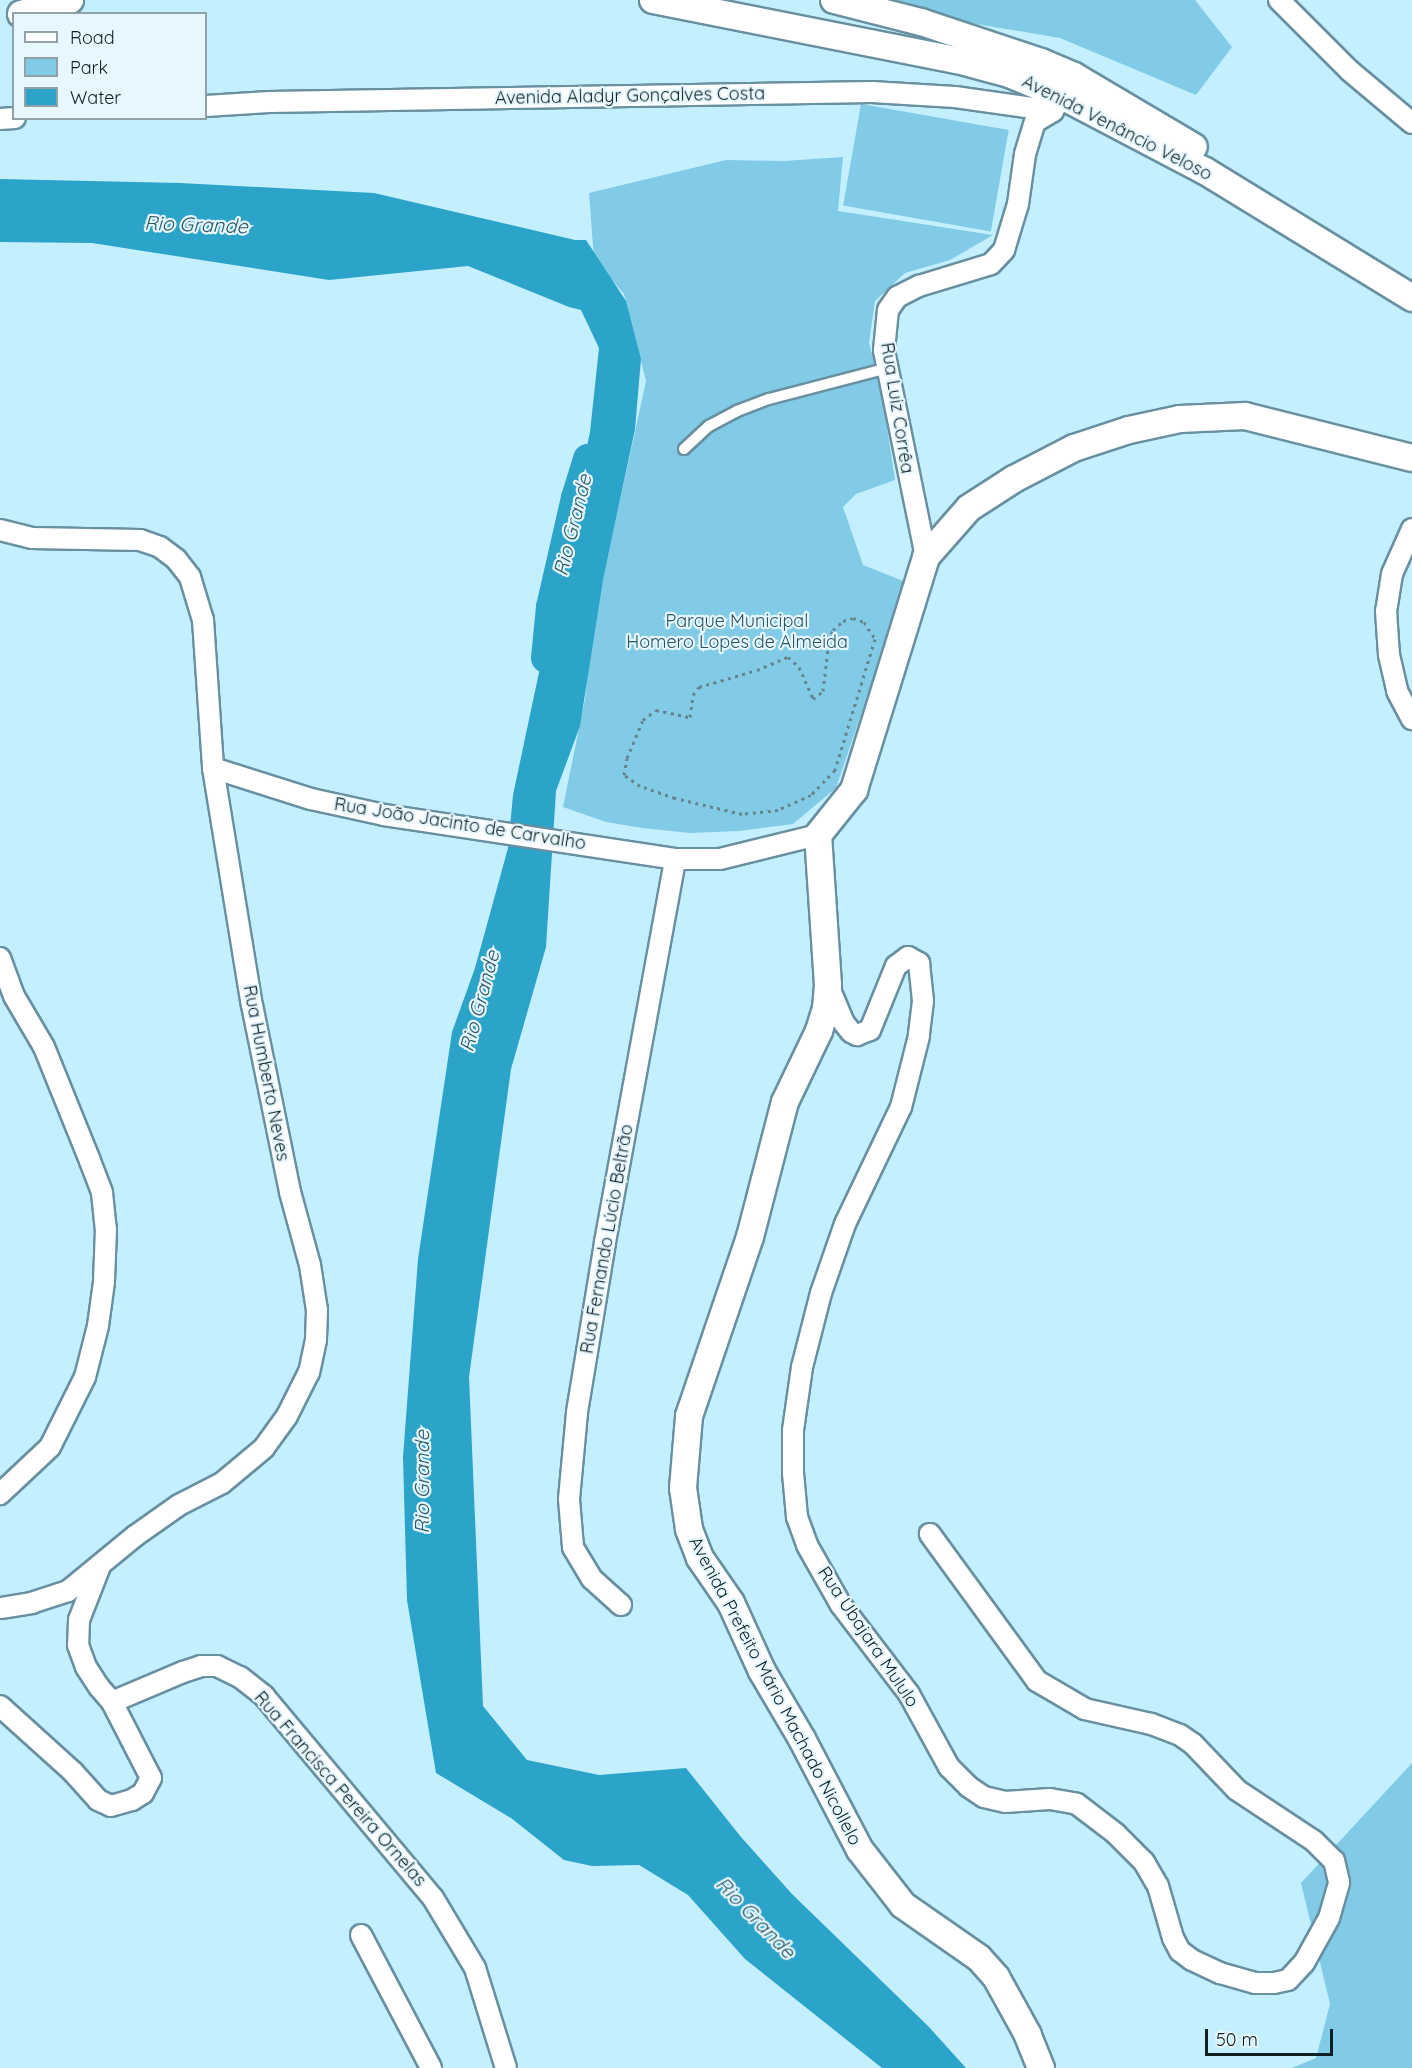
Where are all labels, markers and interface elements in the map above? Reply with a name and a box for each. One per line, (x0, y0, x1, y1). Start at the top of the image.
legend (12, 12, 207, 120)
text: Road (70, 26, 115, 49)
text: Park (70, 56, 108, 79)
street label: Avenida Venâncio Veloso (1019, 71, 1215, 185)
street label: Avenida Aladyr Gonçalves Costa (495, 83, 765, 109)
text: Water (70, 86, 121, 109)
water label: Rio Grande (144, 210, 248, 238)
street label: Rua Luiz Corrêa (876, 341, 918, 475)
water label: Rio Grande (548, 472, 596, 578)
park label: Parque Municipal Homero Lopes de Almeida (626, 611, 848, 654)
street label: Rua João Jacinto de Carvalho (333, 793, 587, 855)
water label: Rio Grande (454, 948, 504, 1054)
street label: Rua Humberto Neves (238, 983, 294, 1163)
street label: Rua Fernando Lúcio Beltrão (576, 1123, 638, 1355)
water label: Rio Grande (409, 1430, 433, 1534)
street label: Avenida Prefeito Mário Machado Nicollelo (684, 1533, 866, 1849)
street label: Rua Ubajara Mululo (813, 1563, 923, 1711)
street label: Rua Francisca Pereira Ornelas (249, 1687, 431, 1891)
water label: Rio Grande (711, 1871, 801, 1963)
scale bar (1208, 2017, 1336, 2055)
text: 50 m (1216, 2028, 1258, 2051)

